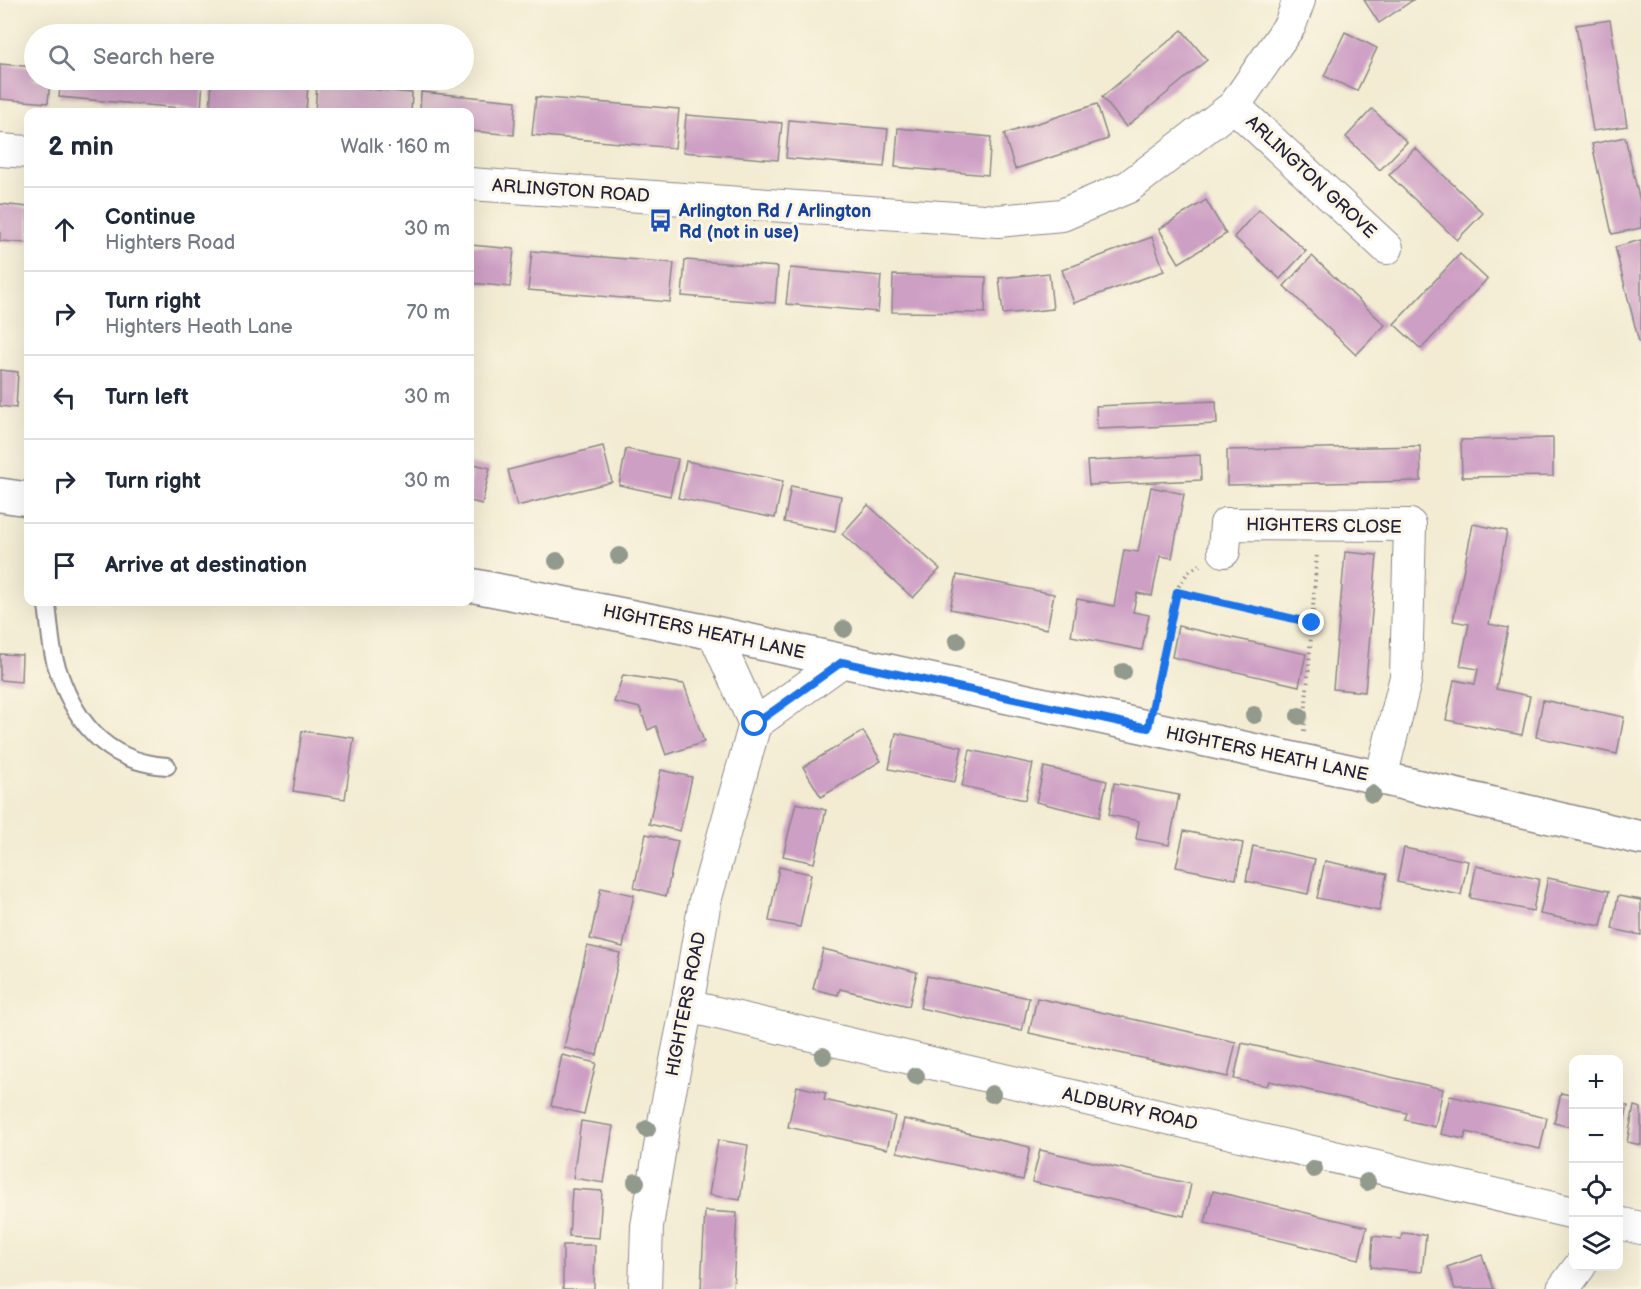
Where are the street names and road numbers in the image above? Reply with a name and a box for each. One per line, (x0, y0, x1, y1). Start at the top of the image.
street label: ARLINGTON GROVE (1242, 111, 1381, 243)
street label: ARLINGTON ROAD (491, 175, 651, 207)
street label: HIGHTERS CLOSE (1246, 514, 1402, 538)
street label: HIGHTERS HEATH LANE (601, 600, 807, 664)
street label: HIGHTERS HEATH LANE (1164, 722, 1370, 786)
street label: HIGHTERS ROAD (662, 930, 710, 1078)
street label: ALDBURY ROAD (1060, 1083, 1200, 1135)

